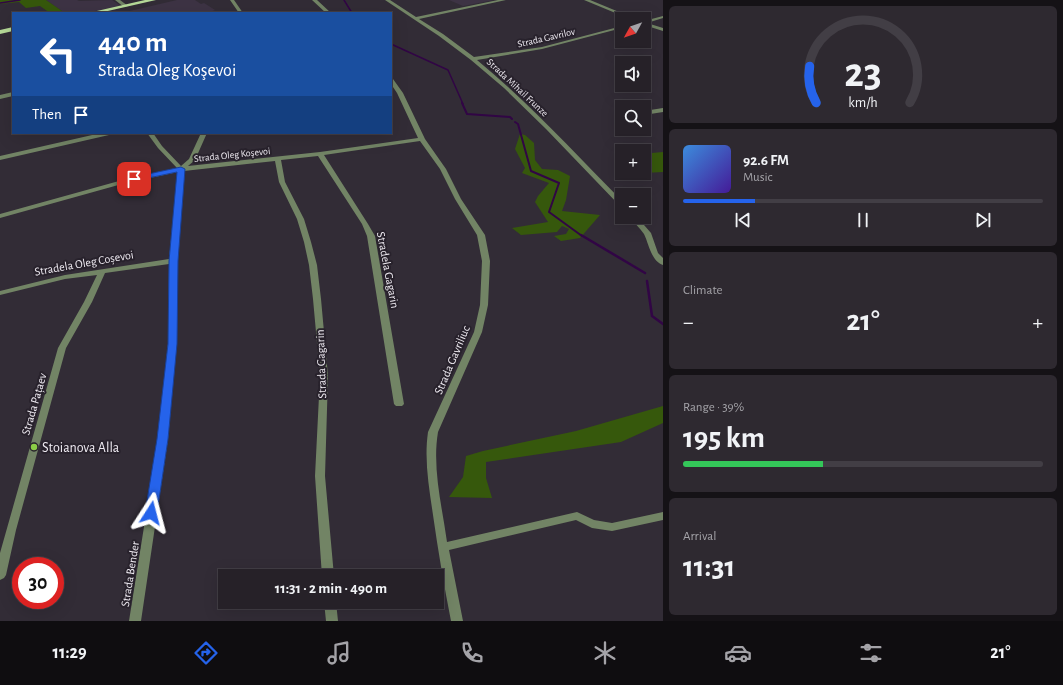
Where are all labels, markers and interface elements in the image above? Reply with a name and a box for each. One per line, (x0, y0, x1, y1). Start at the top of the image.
north arrow (615, 12, 651, 48)
map controls (615, 12, 651, 224)
street label: Strada Gavrilov (516, 26, 577, 49)
icon: left (32, 28, 84, 80)
text: 440 m (98, 29, 168, 57)
text: 23 (844, 52, 882, 93)
button: sound (615, 56, 651, 92)
street label: Strada Mihail Frunze (485, 57, 550, 119)
text: Strada Oleg Koşevoi (98, 62, 236, 80)
text: km/h (848, 95, 878, 109)
button: search (615, 100, 651, 136)
icon: arrive (70, 104, 92, 126)
text: Then (32, 107, 62, 122)
button: + (615, 144, 651, 180)
street label: Strada Oleg Koşevoi (193, 146, 271, 164)
text: 92.6 FM (743, 153, 789, 168)
pin (117, 162, 151, 196)
icon: arrive (123, 168, 145, 190)
text: Music (743, 171, 773, 184)
button: − (615, 188, 651, 224)
icon: previous (732, 209, 754, 231)
icon: pause (852, 209, 874, 231)
icon: next (972, 209, 994, 231)
street label: Stradela Gagarin (375, 231, 401, 309)
street label: Stradela Oleg Coșevoi (34, 248, 135, 280)
text: Climate (683, 284, 722, 297)
text: 21° (846, 306, 880, 336)
text: − (683, 311, 694, 333)
text: + (1032, 311, 1043, 333)
street label: Strada Gavriliuc (432, 324, 472, 396)
street label: Strada Gagarin (314, 329, 328, 399)
street label: Strada Pațaev (19, 372, 51, 437)
text: Range · 39% (683, 401, 744, 414)
text: 195 km (683, 423, 765, 453)
place label: Stoianova Alla (42, 441, 120, 455)
marker: Stoianova Alla (29, 442, 39, 452)
position arrow (130, 492, 172, 534)
text: Arrival (683, 530, 716, 543)
street label: Strada Bender (119, 540, 141, 608)
text: 11:31 (683, 552, 735, 582)
speed limit sign: 30 (12, 557, 64, 609)
text: 11:31 · 2 min · 490 m (275, 581, 387, 596)
icon: directions (192, 639, 220, 667)
icon: music (325, 639, 353, 667)
icon: phone (458, 639, 486, 667)
icon: climate (591, 639, 619, 667)
icon: car (724, 639, 752, 667)
icon: filters (857, 639, 885, 667)
text: 11:29 (53, 644, 87, 662)
text: 21° (990, 644, 1010, 662)

